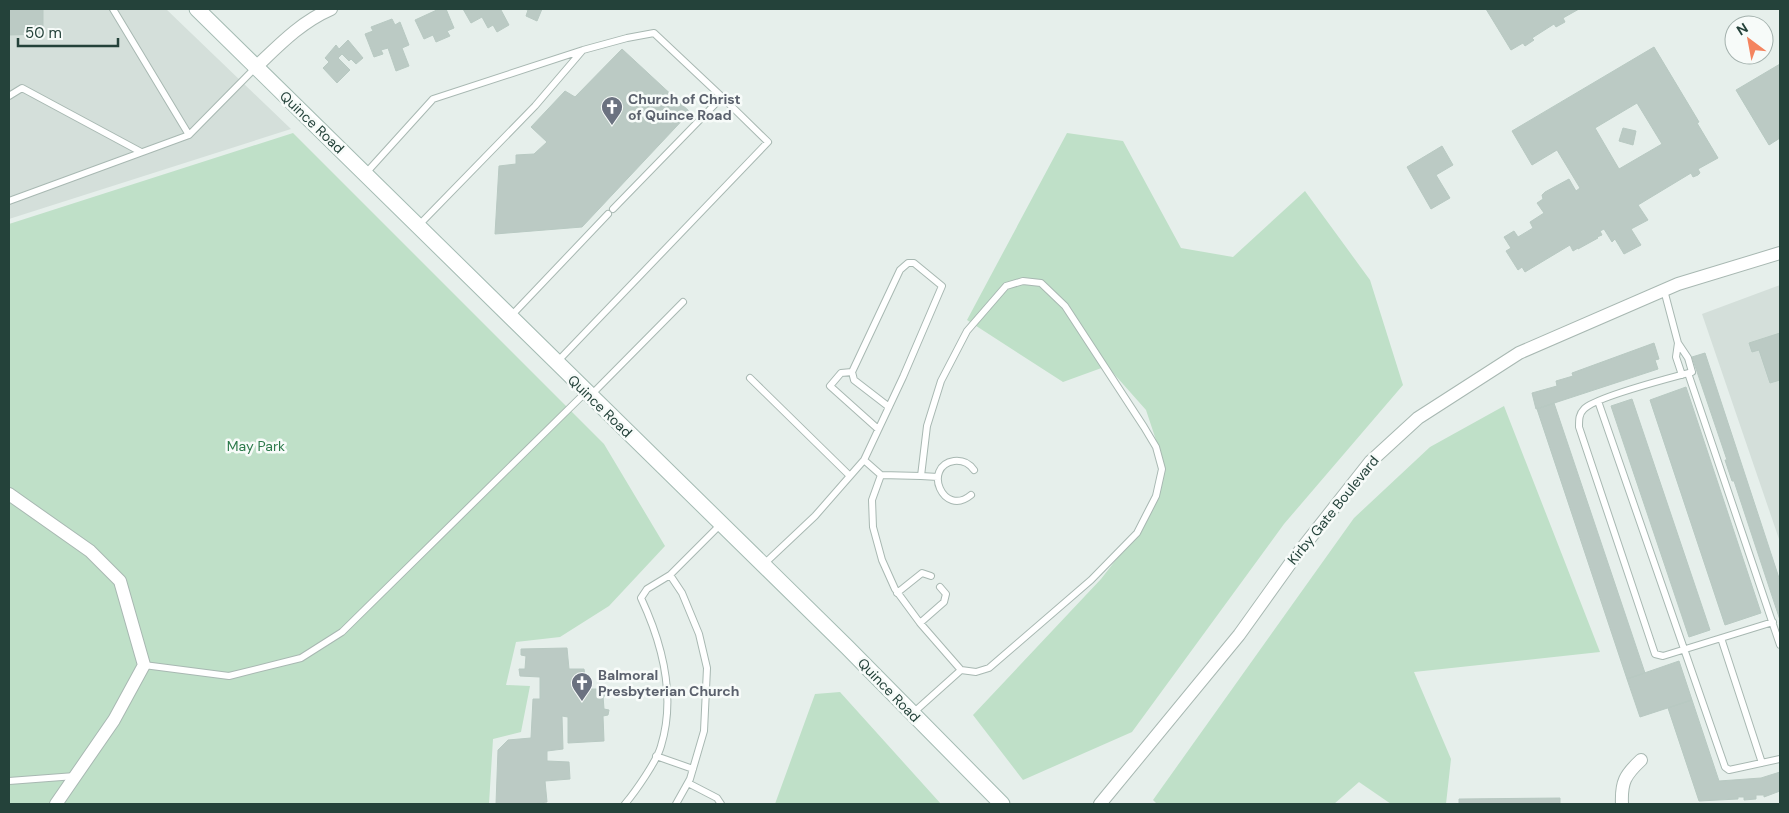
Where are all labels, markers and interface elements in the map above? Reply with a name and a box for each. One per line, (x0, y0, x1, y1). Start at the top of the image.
scale bar (18, 15, 118, 47)
north arrow (1724, 15, 1774, 65)
text: N (1733, 19, 1751, 39)
text: 50 m (25, 23, 62, 43)
street label: Quince Road (276, 87, 348, 157)
place label: Church of Christ of Quince Road (628, 90, 741, 124)
church icon: Church of Christ of Quince Road (600, 95, 624, 126)
street label: Quince Road (564, 371, 636, 441)
park label: May Park (227, 437, 285, 455)
street label: Kirby Gate Boulevard (1283, 452, 1383, 568)
street label: Quince Road (854, 654, 924, 726)
place label: Balmoral Presbyterian Church (598, 666, 739, 700)
church icon: Balmoral Presbyterian Church (570, 671, 594, 702)

